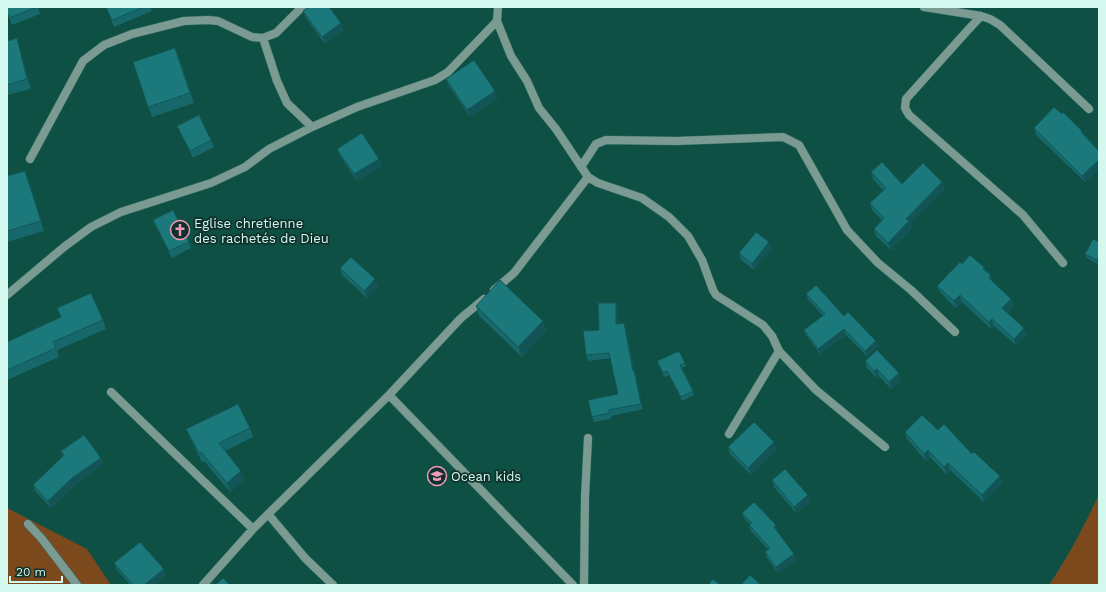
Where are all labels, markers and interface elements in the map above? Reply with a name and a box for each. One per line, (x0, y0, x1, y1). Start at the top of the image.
place label: Eglise chretienne des rachetés de Dieu (194, 216, 329, 246)
church icon: Eglise chretienne des rachetés de Dieu (169, 219, 191, 241)
school or university icon: Ocean kids (426, 465, 448, 487)
place label: Ocean kids (451, 469, 521, 484)
scale bar (10, 558, 62, 584)
text: 20 m (16, 565, 46, 579)

